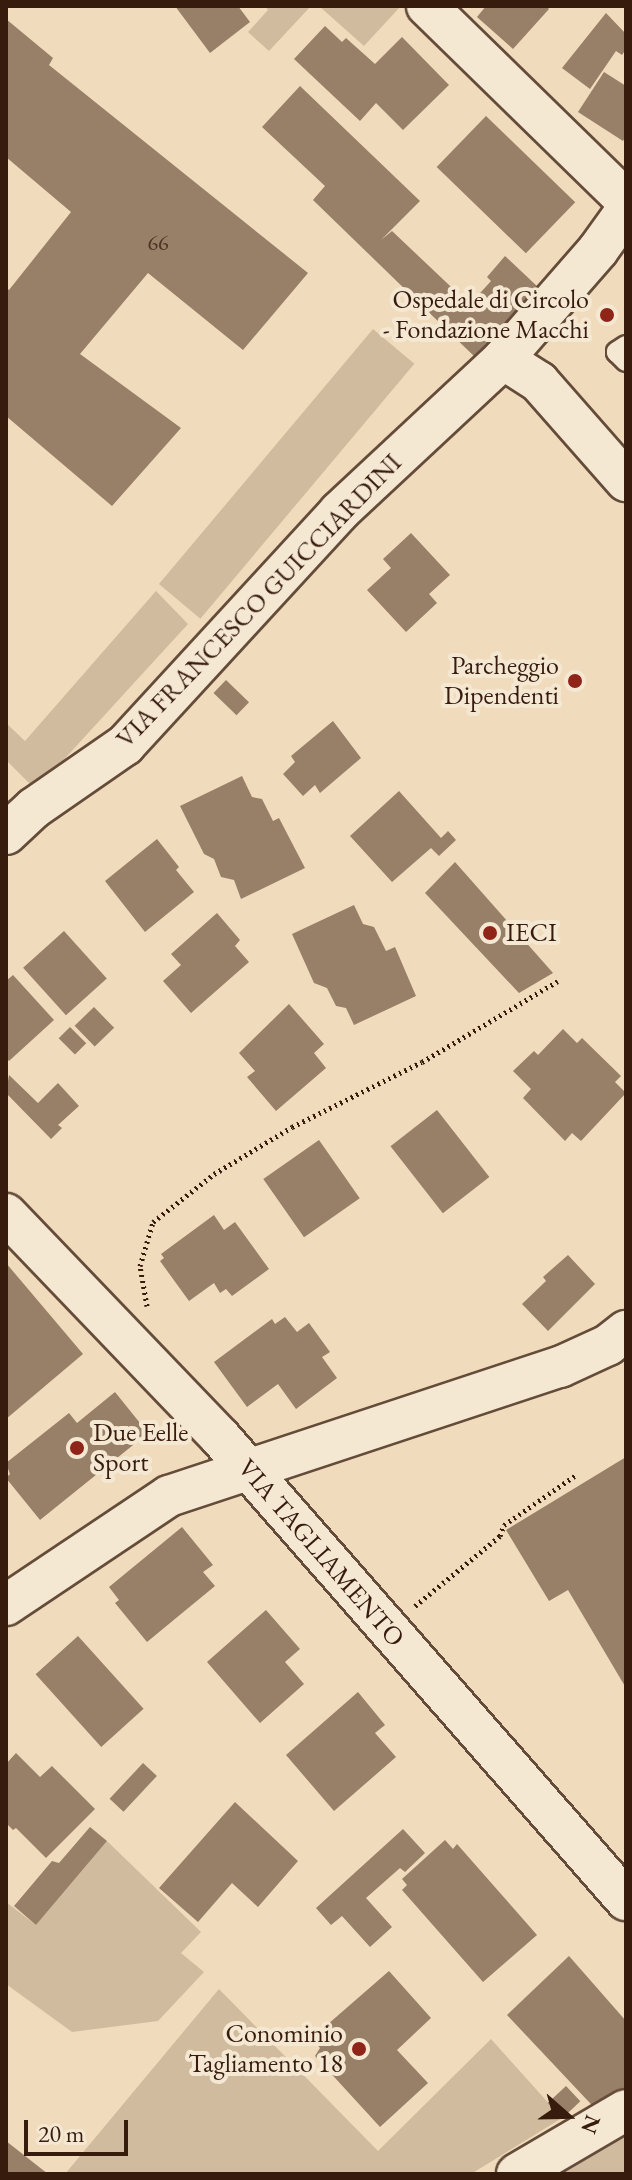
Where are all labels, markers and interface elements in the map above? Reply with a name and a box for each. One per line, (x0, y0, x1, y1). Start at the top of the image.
house number: 66 (147, 230, 169, 256)
place label: Ospedale di Circolo - Fondazione Macchi (383, 284, 589, 346)
marker: Ospedale di Circolo - Fondazione Macchi (596, 304, 618, 326)
street label: VIA FRANCESCO GUICCIARDINI (110, 447, 408, 755)
place label: Parcheggio Dipendenti (444, 650, 559, 712)
marker: Parcheggio Dipendenti (566, 672, 584, 690)
place label: IECI (506, 917, 557, 949)
marker: IECI (481, 924, 499, 942)
place label: Due Eelle Sport (93, 1417, 188, 1478)
marker: Due Eelle Sport (68, 1439, 86, 1457)
street label: VIA TAGLIAMENTO (231, 1453, 411, 1653)
place label: Conominio Tagliamento 18 (188, 2018, 343, 2080)
marker: Conominio Tagliamento 18 (350, 2040, 368, 2058)
north arrow (528, 2076, 608, 2156)
scale bar (28, 2104, 132, 2154)
text: N (574, 2111, 608, 2138)
text: 20 m (38, 2118, 85, 2149)

